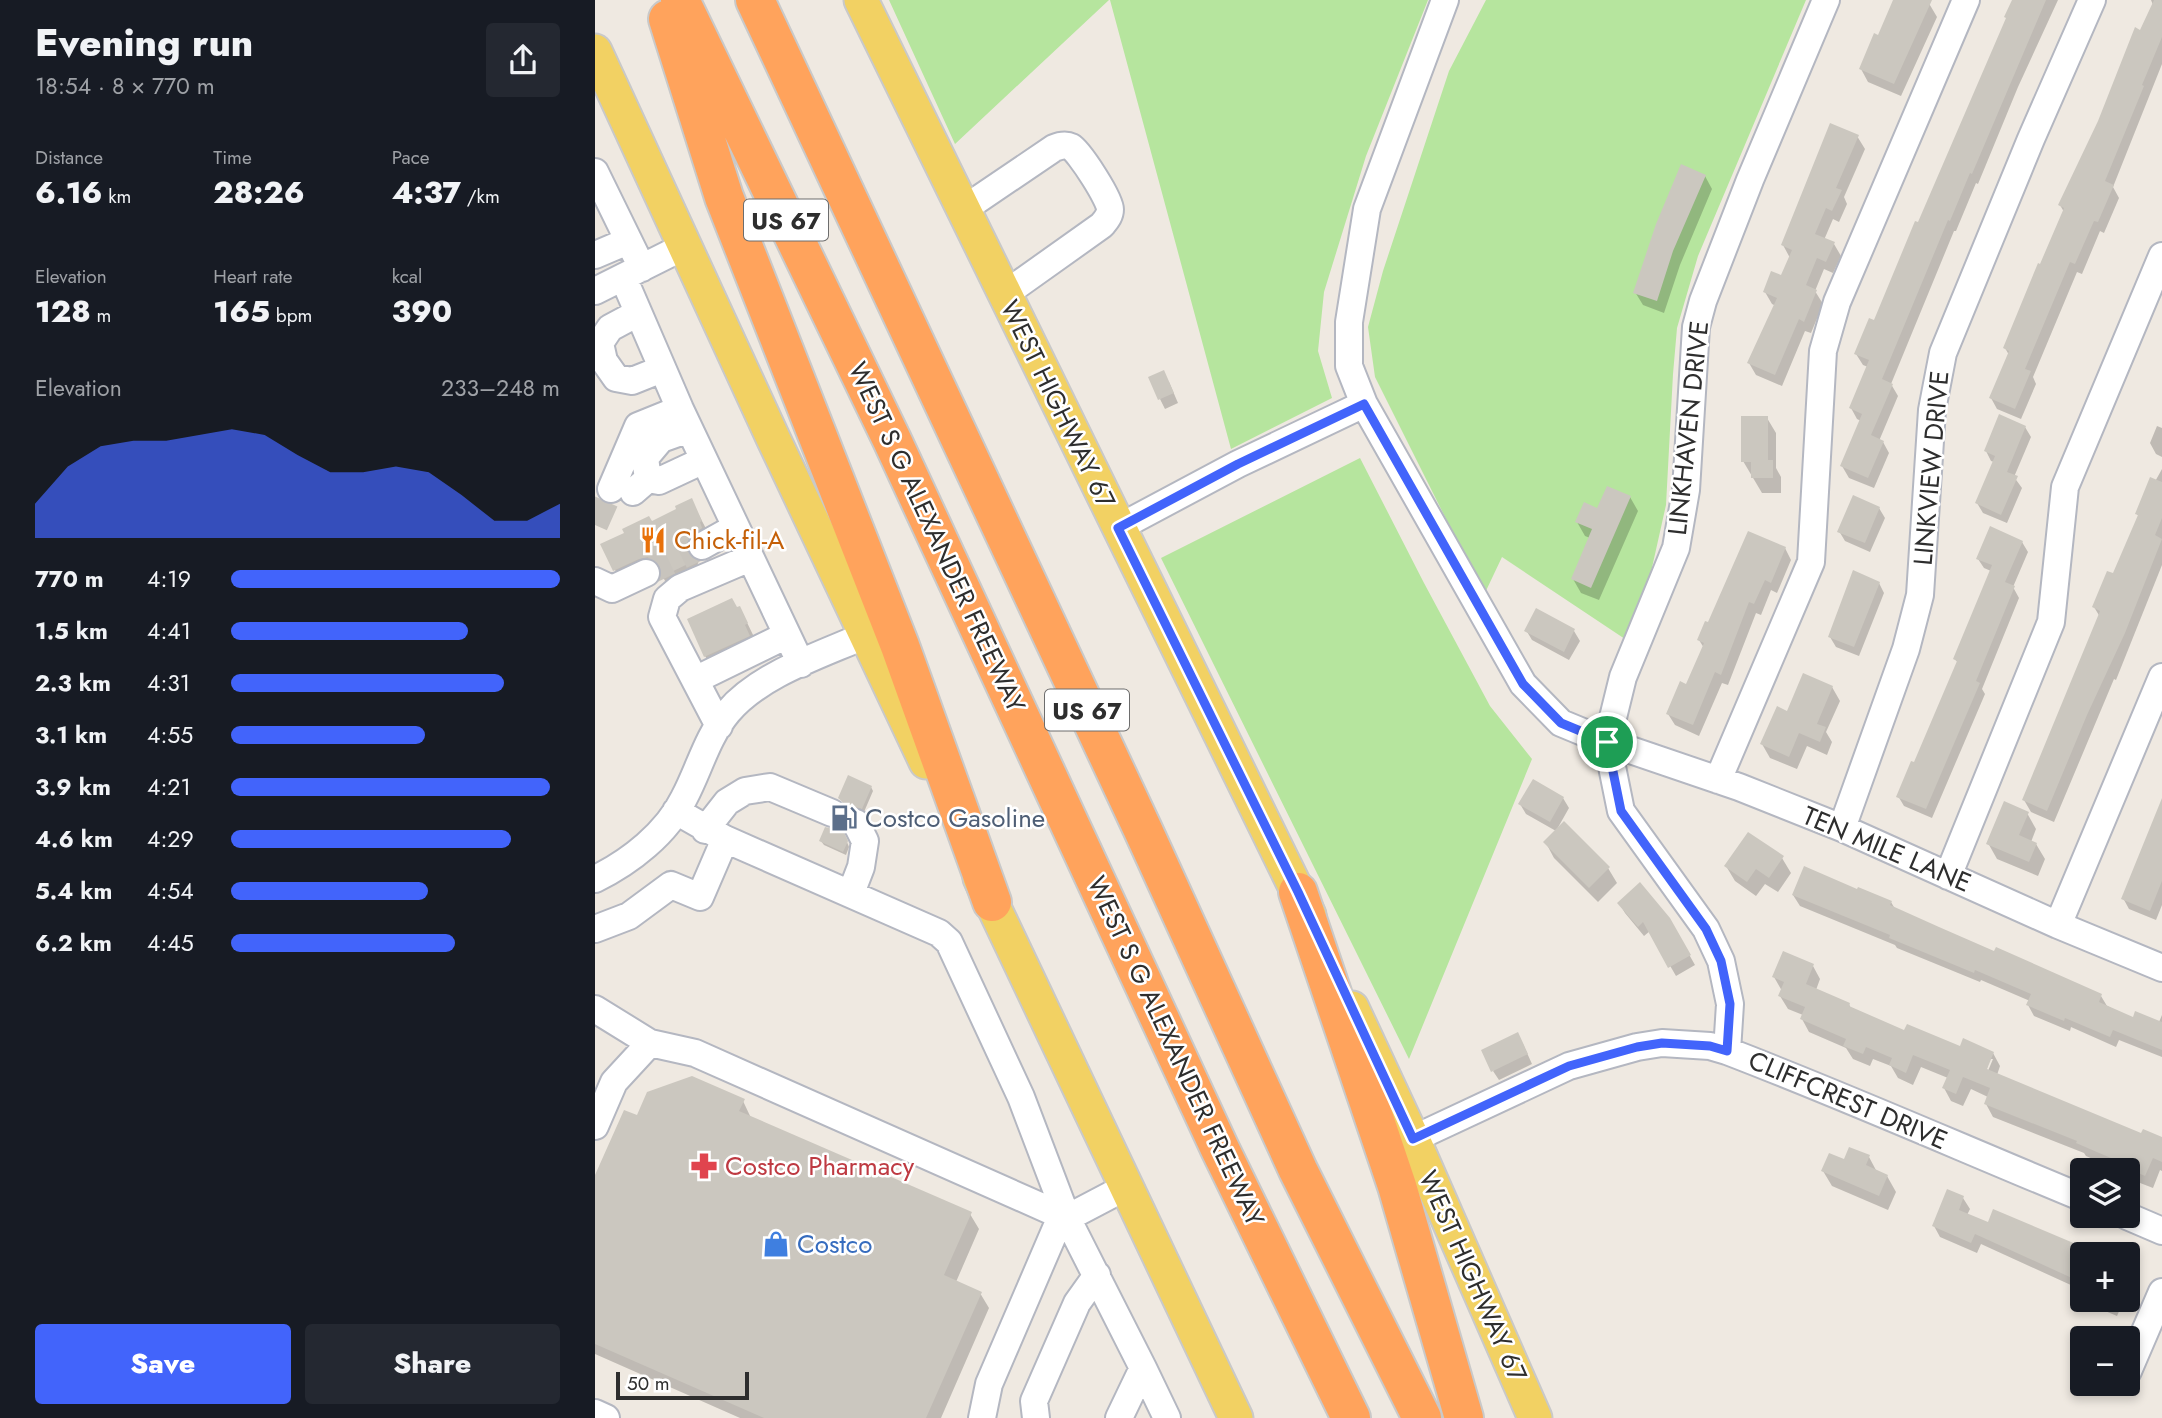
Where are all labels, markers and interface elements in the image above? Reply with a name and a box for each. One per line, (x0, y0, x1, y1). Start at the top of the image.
text: Evening run (35, 15, 253, 70)
button: share (486, 23, 560, 97)
text: 18:54 · 8 × 770 m (35, 69, 215, 103)
text: Distance (35, 144, 103, 171)
text: Time (213, 144, 252, 171)
text: Pace (392, 144, 430, 171)
text: 6.16 (35, 171, 103, 214)
text: 28:26 (213, 171, 305, 214)
text: 4:37 (392, 171, 461, 214)
text: km (103, 183, 131, 210)
text: /km (461, 183, 500, 210)
road number: US 67 (744, 200, 828, 240)
text: Elevation (35, 263, 107, 290)
text: Heart rate (213, 263, 293, 290)
text: kcal (392, 263, 422, 290)
text: 128 (35, 290, 91, 333)
text: 165 (213, 290, 270, 333)
text: 390 (392, 290, 452, 333)
street label: WEST HIGHWAY 67 (991, 293, 1125, 515)
text: m (91, 302, 111, 329)
text: bpm (270, 302, 312, 329)
street label: LINKHAVEN DRIVE (1658, 319, 1718, 537)
street label: WEST S G ALEXANDER FREEWAY (839, 356, 1035, 719)
street label: LINKVIEW DRIVE (1904, 369, 1958, 567)
text: Elevation (35, 371, 122, 405)
text: 233–248 m (441, 371, 560, 405)
place label: Chick-fil-A (674, 521, 785, 559)
restaurant icon: Chick-fil-A (638, 525, 668, 555)
text: 770 m (35, 562, 104, 596)
text: 4:19 (147, 562, 191, 596)
text: 1.5 km (35, 614, 108, 648)
text: 4:41 (147, 614, 191, 648)
text: 2.3 km (35, 666, 111, 700)
text: 4:31 (147, 666, 190, 700)
road number: US 67 (1045, 690, 1129, 730)
pin (1577, 712, 1637, 772)
text: 3.1 km (35, 718, 107, 752)
text: 4:55 (147, 718, 193, 752)
icon: arrive (1588, 723, 1626, 761)
text: 3.9 km (35, 770, 111, 804)
text: 4:21 (147, 770, 191, 804)
street label: TEN MILE LANE (1797, 796, 1977, 902)
place label: Costco Gasoline (865, 799, 1045, 837)
fuel station icon: Costco Gasoline (829, 803, 859, 833)
text: 4.6 km (35, 822, 113, 856)
text: 4:29 (147, 822, 194, 856)
street label: WEST S G ALEXANDER FREEWAY (1078, 870, 1274, 1233)
text: 5.4 km (35, 874, 112, 908)
text: 4:54 (147, 874, 194, 908)
text: 6.2 km (35, 926, 112, 960)
text: 4:45 (147, 926, 194, 960)
street label: CLIFFCREST DRIVE (1743, 1041, 1953, 1159)
place label: Costco Pharmacy (725, 1147, 915, 1185)
pharmacy icon: Costco Pharmacy (689, 1151, 719, 1181)
map controls (2070, 1158, 2140, 1396)
button: layers (2070, 1158, 2140, 1228)
street label: WEST HIGHWAY 67 (1409, 1164, 1537, 1388)
place label: Costco (797, 1225, 872, 1263)
shop icon: Costco (761, 1229, 791, 1259)
button: + (2070, 1242, 2140, 1312)
button: Save (35, 1324, 291, 1404)
button: Share (305, 1324, 560, 1404)
button: − (2070, 1326, 2140, 1396)
scale bar (616, 1369, 749, 1401)
text: 50 m (627, 1370, 670, 1397)

